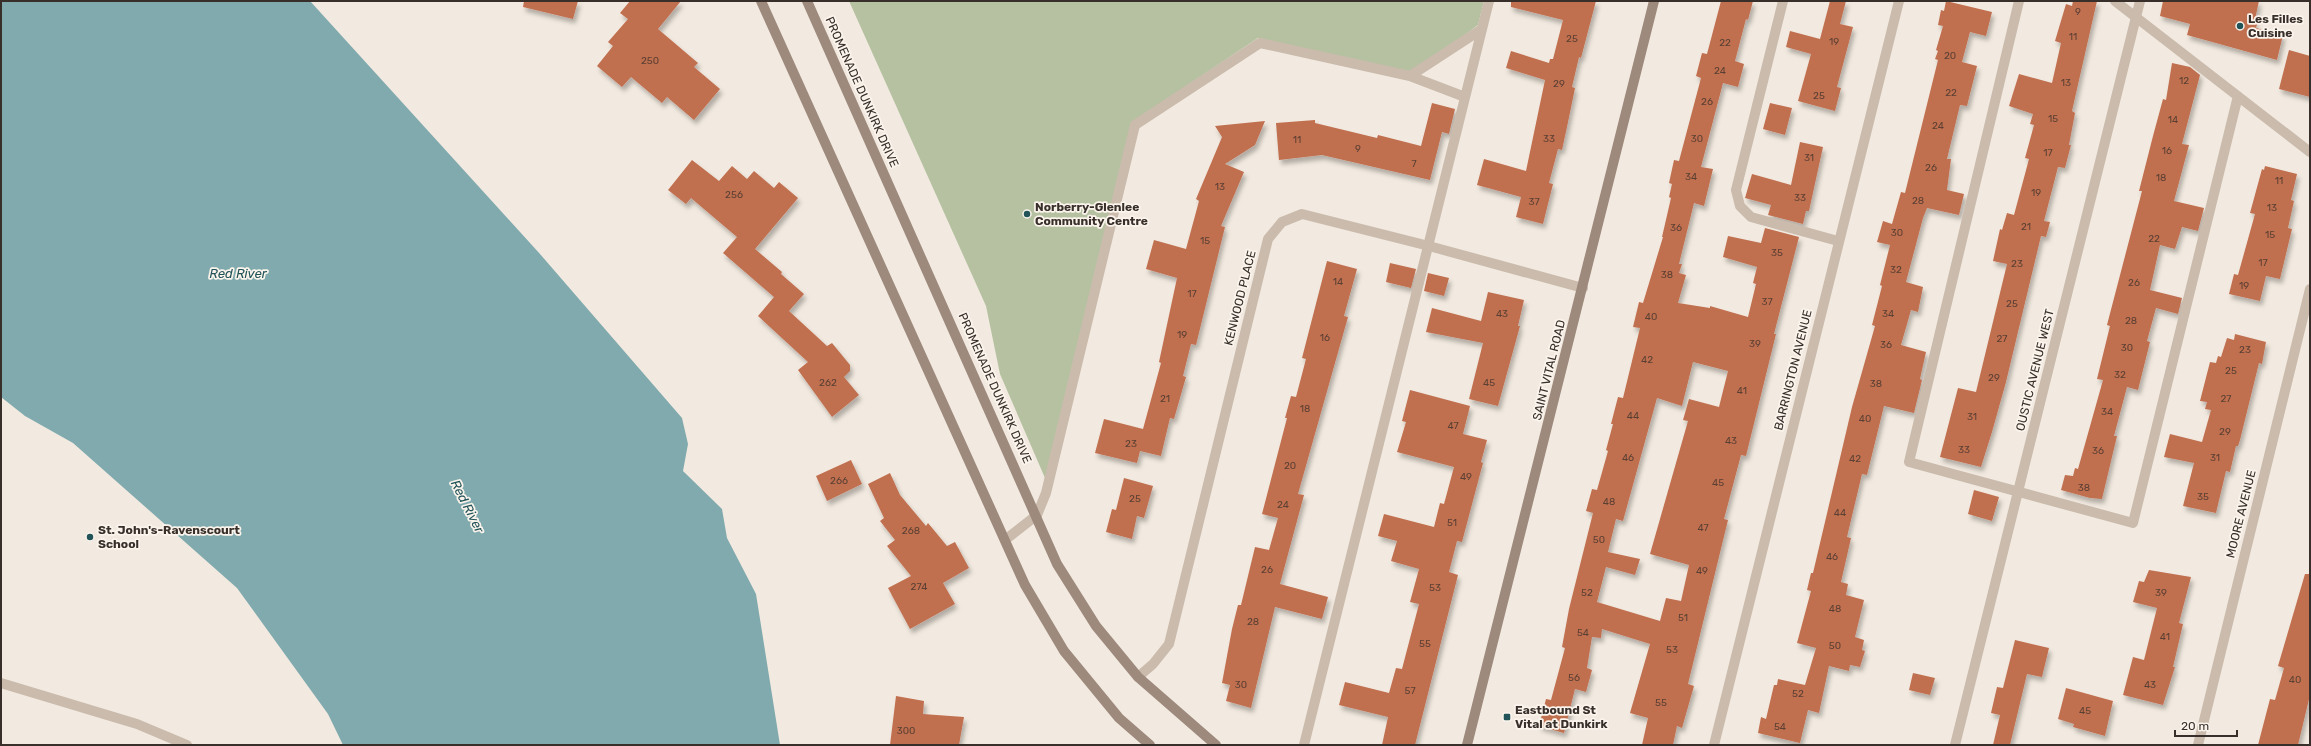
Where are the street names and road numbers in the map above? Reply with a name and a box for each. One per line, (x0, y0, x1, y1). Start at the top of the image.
street label: PROMENADE DUNKIRK DRIVE (822, 15, 902, 169)
street label: KENWOOD PLACE (1221, 249, 1259, 347)
street label: OUSTIC AVENUE WEST (2013, 307, 2057, 432)
street label: BARRINGTON AVENUE (1771, 308, 1815, 432)
street label: PROMENADE DUNKIRK DRIVE (955, 311, 1035, 465)
street label: SAINT VITAL ROAD (1530, 318, 1568, 422)
street label: MOORE AVENUE (2223, 469, 2259, 559)

